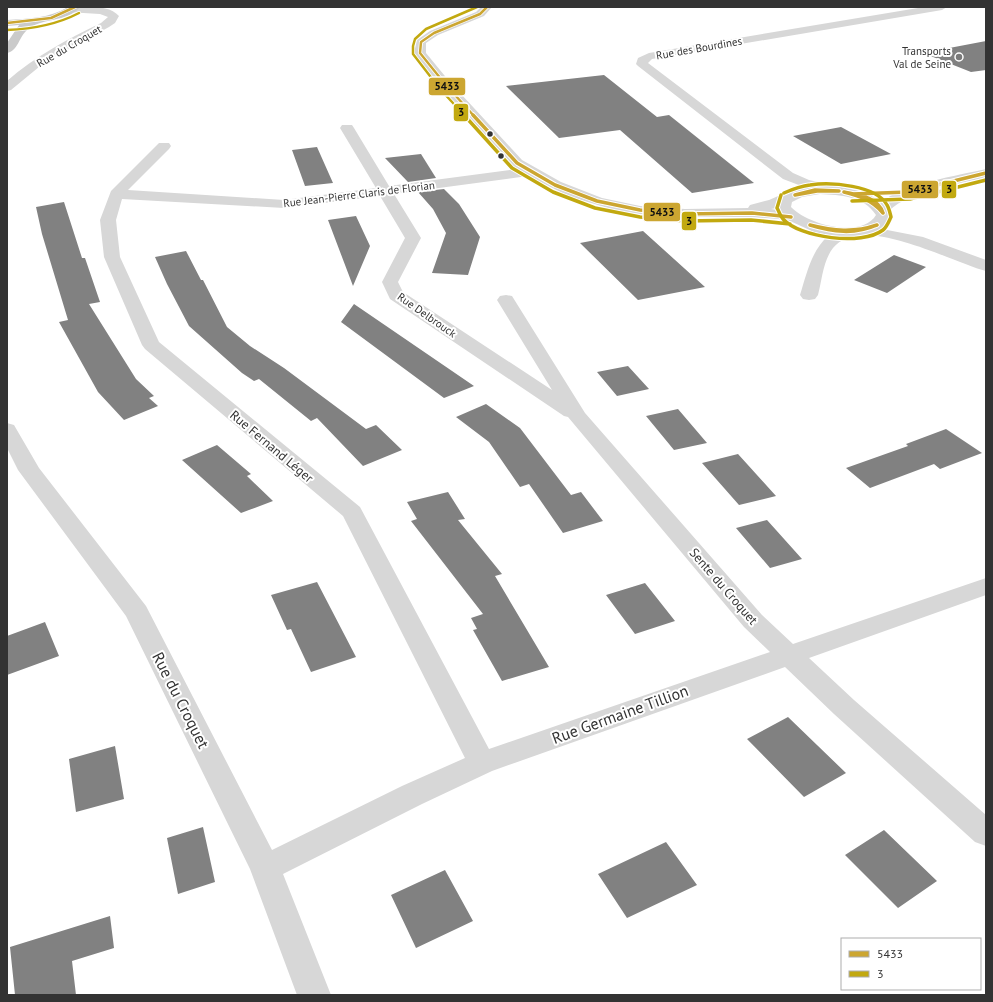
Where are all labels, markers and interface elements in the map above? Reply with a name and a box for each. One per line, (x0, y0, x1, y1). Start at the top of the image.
street label: Rue du Croquet (34, 22, 104, 70)
street label: Rue des Bourdines (655, 33, 743, 62)
place label: Transports Val de Seine (892, 44, 951, 71)
marker: Transports Val de Seine (954, 52, 964, 62)
line badge: 5433 (428, 77, 466, 96)
text: 5433 (435, 79, 459, 93)
line badge: 3 (453, 103, 469, 122)
text: 3 (458, 105, 464, 119)
unlabelled marker (485, 129, 495, 139)
unlabelled marker (496, 151, 506, 161)
street label: Rue Jean-Pierre Claris de Florian (283, 178, 435, 210)
line badge: 5433 (901, 180, 939, 199)
line badge: 3 (941, 180, 957, 199)
text: 5433 (908, 182, 932, 196)
text: 3 (946, 182, 952, 196)
line badge: 5433 (643, 202, 681, 222)
text: 5433 (650, 205, 674, 219)
line badge: 3 (681, 211, 697, 231)
text: 3 (686, 214, 692, 228)
street label: Rue Delbrouck (395, 290, 460, 341)
street label: Rue Fernand Léger (226, 406, 317, 487)
street label: Sente du Croquet (686, 545, 762, 629)
street label: Rue du Croquet (148, 648, 214, 752)
street label: Rue Germaine Tillion (549, 680, 691, 748)
legend (841, 938, 981, 990)
text: 5433 (877, 946, 903, 961)
text: 3 (877, 966, 884, 981)

